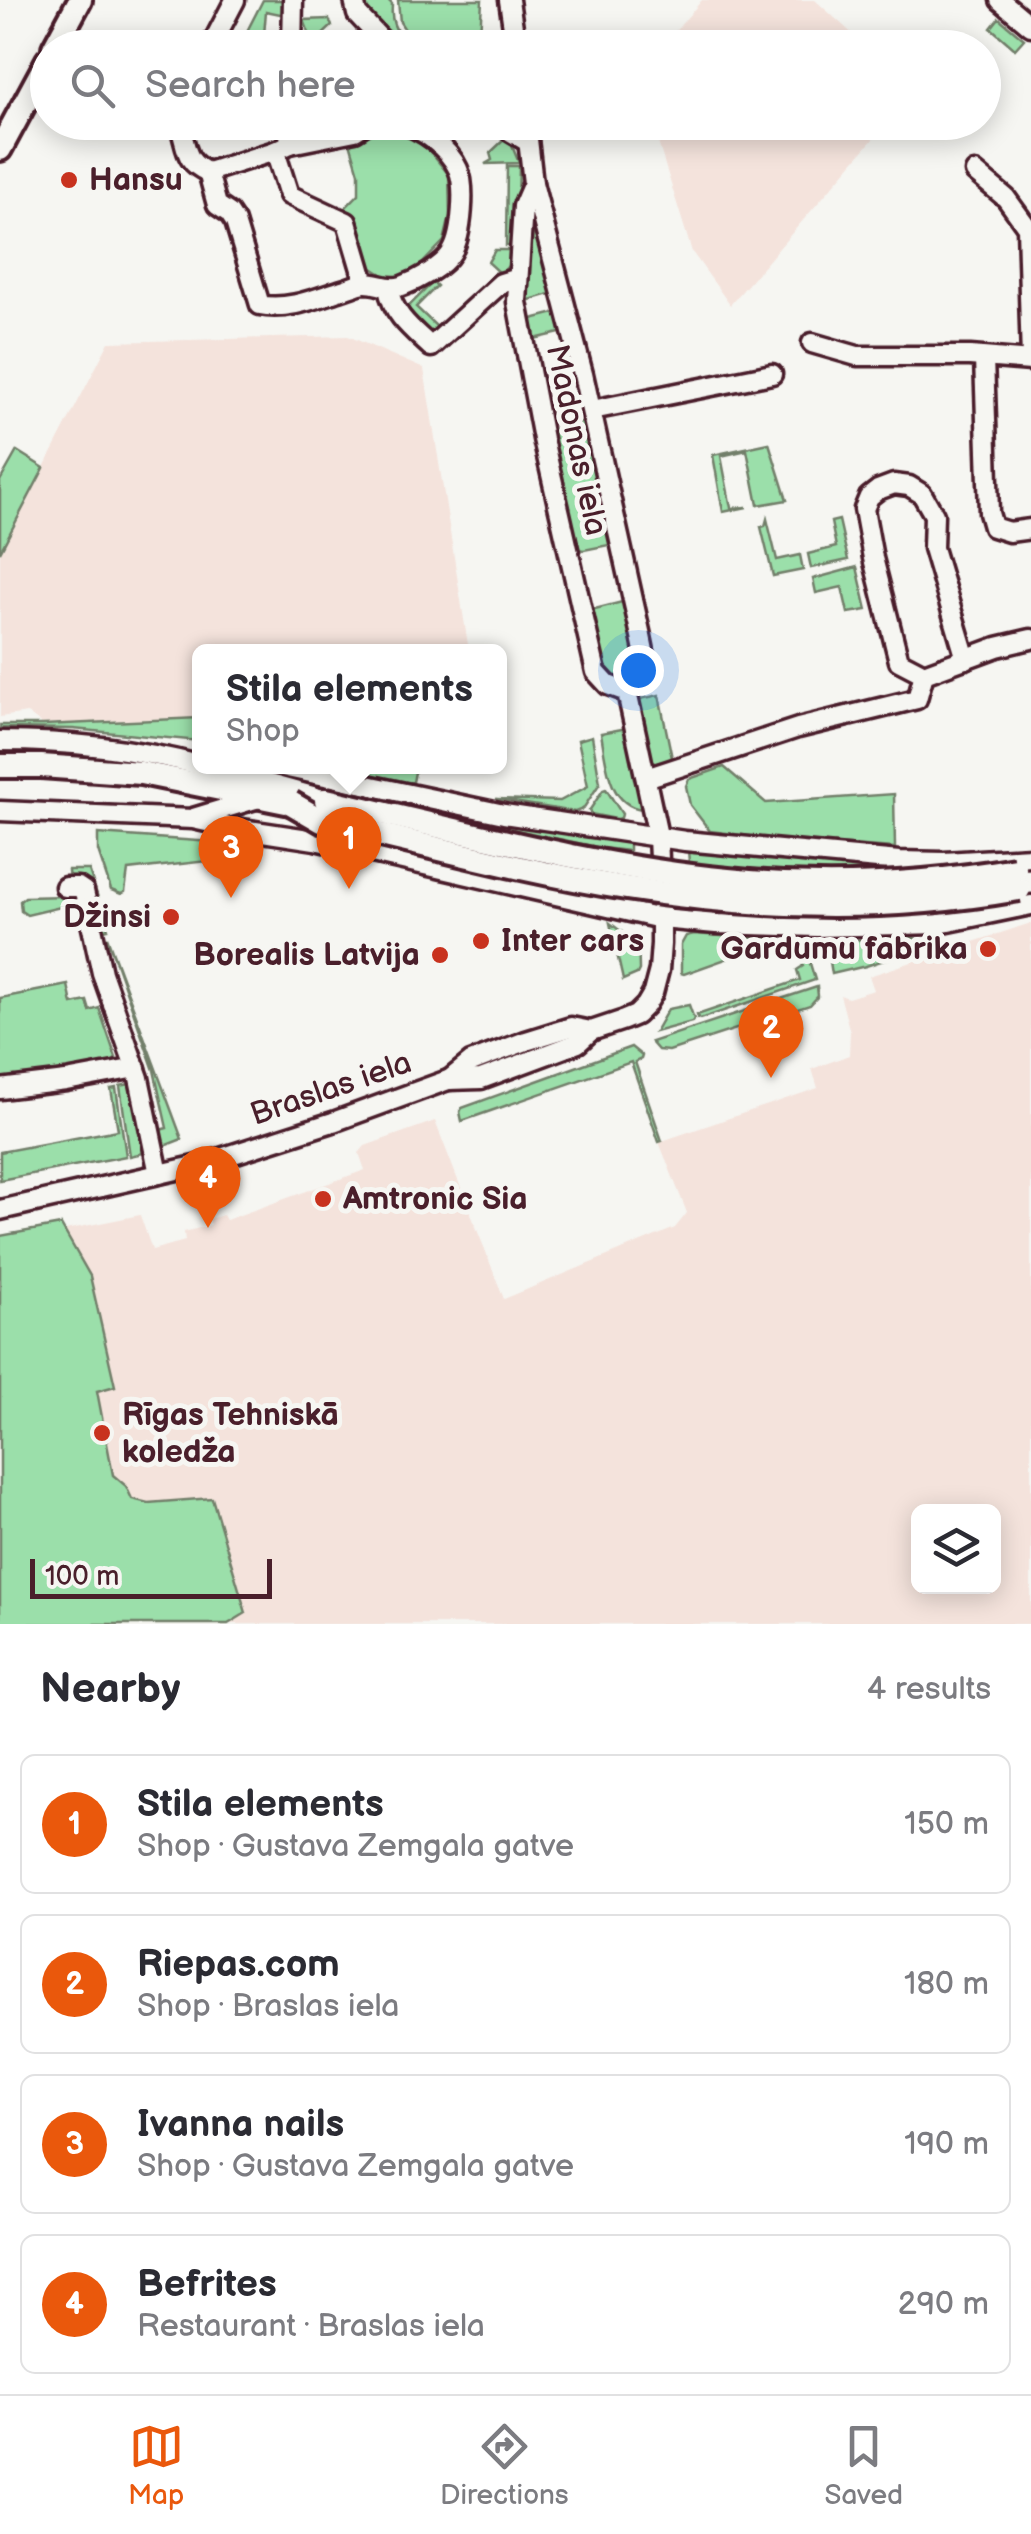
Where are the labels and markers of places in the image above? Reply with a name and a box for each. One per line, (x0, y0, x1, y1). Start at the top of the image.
place label: Hansu (89, 161, 183, 200)
marker: Hansu (58, 169, 80, 191)
pin: 1 (316, 806, 382, 889)
pin: 3 (198, 816, 264, 898)
place label: Džinsi (63, 898, 151, 937)
marker: Džinsi (160, 906, 182, 928)
place label: Inter cars (501, 922, 644, 961)
marker: Inter cars (470, 930, 492, 952)
place label: Gardumu fabrika (720, 930, 968, 969)
place label: Borealis Latvija (193, 936, 420, 975)
marker: Gardumu fabrika (977, 938, 999, 960)
marker: Borealis Latvija (429, 944, 451, 966)
pin: 2 (738, 996, 804, 1078)
pin: 4 (176, 1146, 240, 1228)
place label: Amtronic Sia (342, 1180, 528, 1219)
marker: Amtronic Sia (312, 1188, 334, 1210)
place label: Rīgas Tehniskā koledža (122, 1396, 339, 1472)
marker: Rīgas Tehniskā koledža (91, 1422, 113, 1444)

